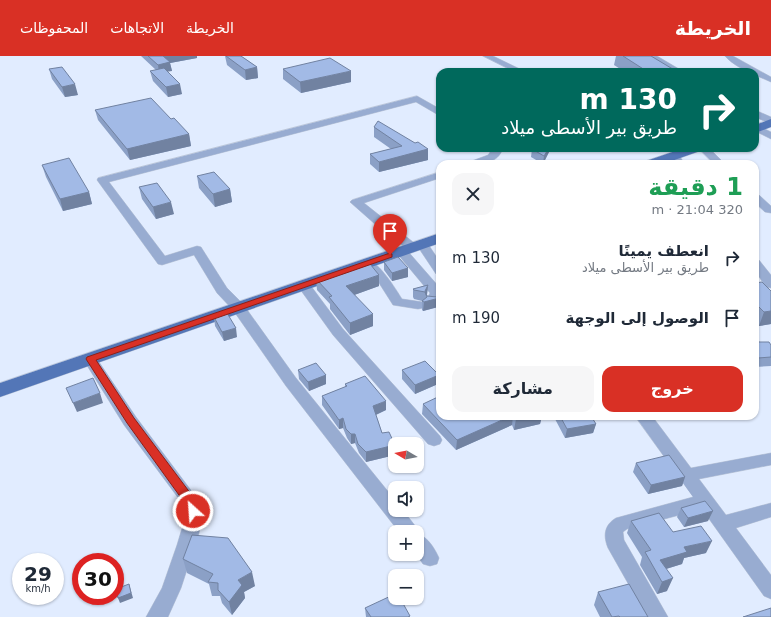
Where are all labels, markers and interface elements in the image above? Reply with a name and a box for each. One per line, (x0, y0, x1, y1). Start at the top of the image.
text: الخريطة (675, 17, 751, 39)
text: المحفوظات (20, 20, 88, 36)
text: الاتجاهات (110, 20, 164, 36)
text: الخريطة (186, 20, 234, 36)
text: 130 m (580, 83, 677, 116)
icon: right (691, 84, 743, 136)
text: طريق بير الأسطى ميلاد (501, 117, 677, 138)
button: close (452, 173, 494, 215)
text: 1 دقيقة (648, 173, 743, 201)
text: 320 m · 21:04 (652, 202, 743, 217)
pin (373, 214, 407, 255)
icon: arrive (379, 220, 401, 242)
text: انعطف يمينًا (618, 242, 709, 260)
icon: right (721, 247, 743, 269)
text: 130 m (452, 249, 500, 267)
text: طريق بير الأسطى ميلاد (582, 260, 709, 275)
icon: arrive (721, 307, 743, 329)
text: 190 m (452, 309, 500, 327)
text: الوصول إلى الوجهة (566, 309, 709, 327)
button: مشاركة (452, 366, 594, 412)
button: خروج (602, 366, 743, 412)
north arrow (388, 437, 424, 473)
map controls (388, 437, 424, 605)
button: sound (388, 481, 424, 517)
position arrow (172, 490, 214, 532)
button: + (388, 525, 424, 561)
speed limit sign: 30 (72, 553, 124, 605)
text: 29 (24, 562, 52, 586)
button: − (388, 569, 424, 605)
text: km/h (25, 583, 51, 594)

